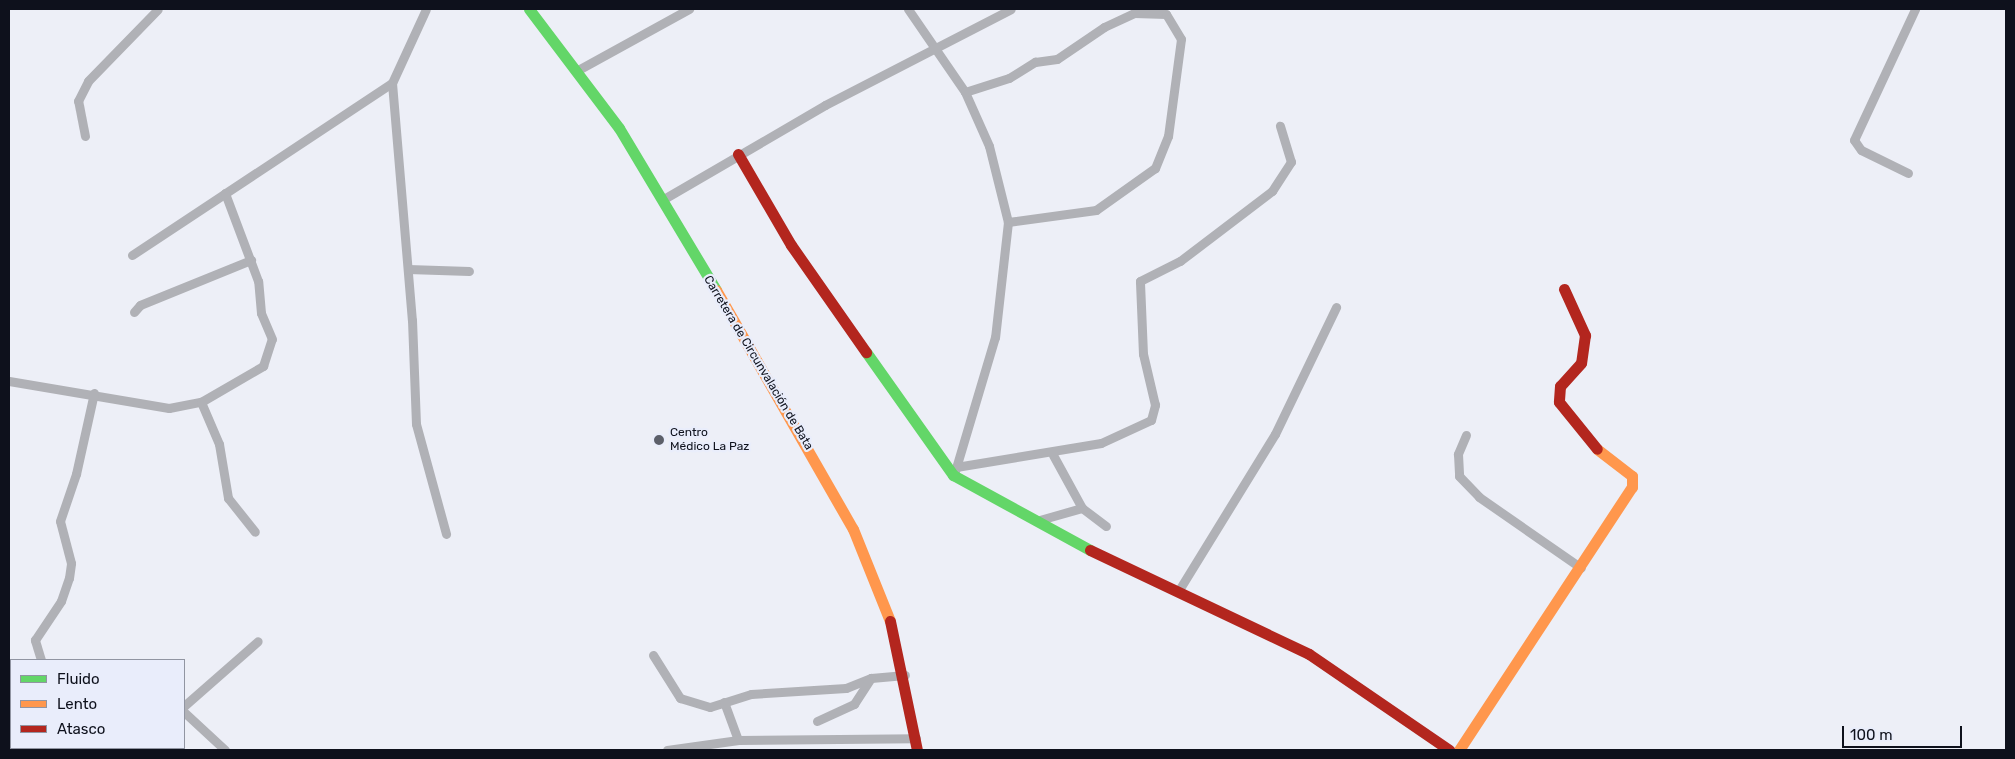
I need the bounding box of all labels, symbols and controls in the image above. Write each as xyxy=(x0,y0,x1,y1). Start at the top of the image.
street label: Carretera de Circunvalación de Bata xyxy=(700,273,816,453)
place label: Centro Médico La Paz xyxy=(670,426,749,454)
marker: Centro Médico La Paz xyxy=(652,433,666,447)
legend xyxy=(10,659,185,749)
text: Fluido xyxy=(57,670,100,688)
text: Lento xyxy=(57,695,97,713)
scale bar xyxy=(1845,716,1965,748)
text: Atasco xyxy=(57,720,105,738)
text: 100 m xyxy=(1850,726,1892,744)

